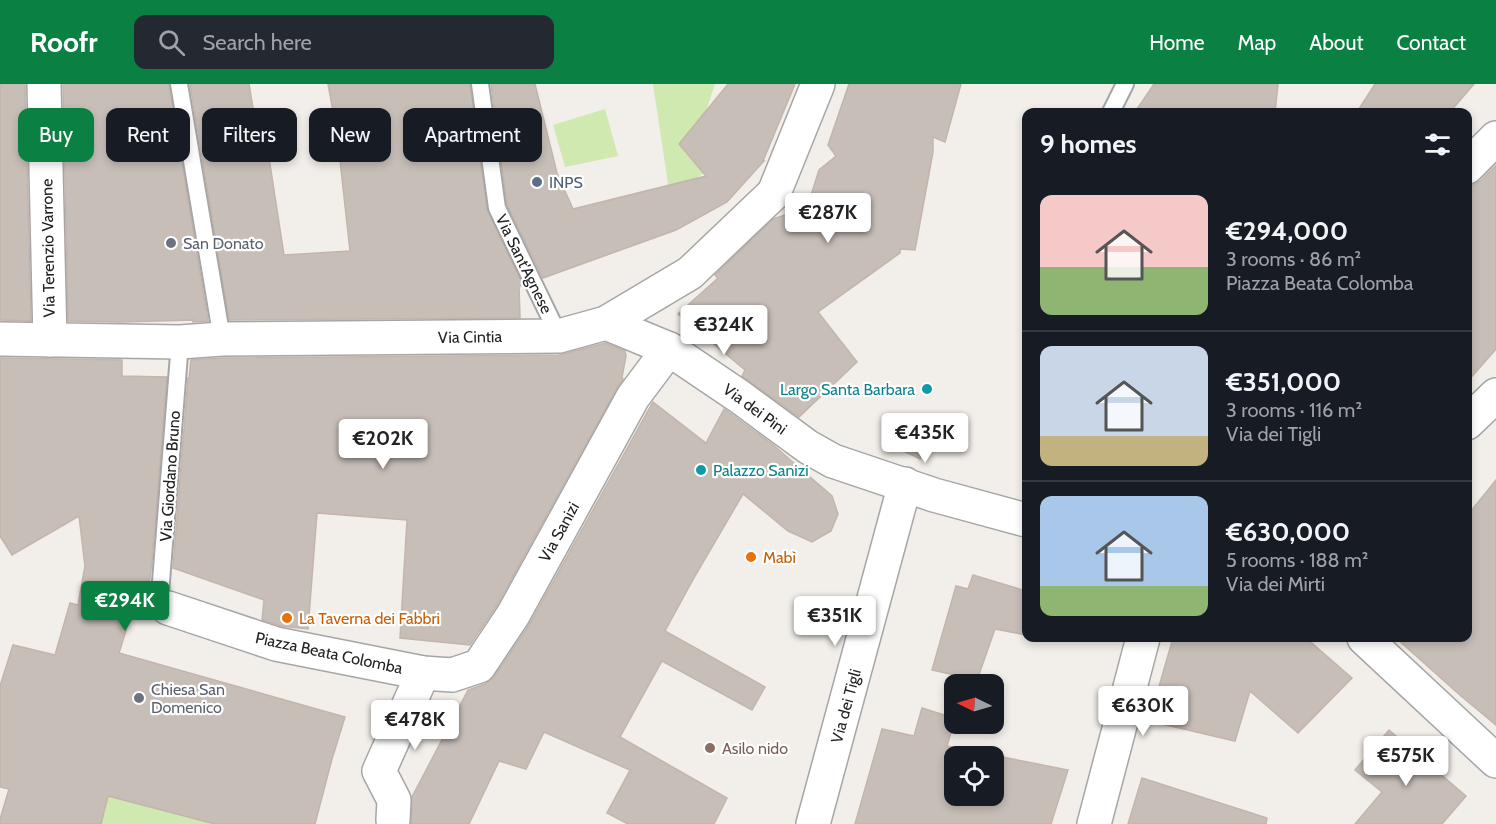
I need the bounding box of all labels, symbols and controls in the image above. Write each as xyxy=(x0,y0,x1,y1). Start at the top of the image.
search box xyxy=(134,15,554,69)
text: Roofr xyxy=(30,25,98,59)
icon: search xyxy=(155,26,188,59)
text: Search here xyxy=(203,29,312,56)
text: Home xyxy=(1149,30,1205,55)
text: Map xyxy=(1238,30,1276,55)
text: About xyxy=(1309,30,1363,55)
text: Contact xyxy=(1396,30,1466,55)
chip: Buy xyxy=(18,108,94,162)
chip: Rent xyxy=(106,108,190,162)
chip: Filters xyxy=(202,108,297,162)
chip: New xyxy=(309,108,391,162)
chip: Apartment xyxy=(403,108,542,162)
text: 9 homes xyxy=(1040,128,1137,160)
icon: filters xyxy=(1421,128,1454,161)
place label: INPS xyxy=(549,173,583,192)
marker: INPS xyxy=(530,175,544,189)
street label: Via Terenzio Varrone xyxy=(37,179,59,317)
pin: €287K xyxy=(786,193,870,244)
text: €287K xyxy=(799,200,857,224)
street label: Via Sant'Agnese xyxy=(492,211,556,317)
text: €294,000 xyxy=(1226,215,1348,247)
icon: home xyxy=(1088,219,1160,291)
place label: San Donato xyxy=(183,234,264,253)
marker: San Donato xyxy=(164,236,178,250)
text: 3 rooms · 86 m² xyxy=(1226,247,1361,271)
text: Piazza Beata Colomba xyxy=(1226,271,1413,295)
pin: €324K xyxy=(682,305,766,356)
text: €324K xyxy=(694,312,754,336)
street label: Via Cintia xyxy=(438,327,503,347)
text: €351,000 xyxy=(1226,366,1341,398)
icon: home xyxy=(1088,370,1160,442)
street label: Via dei Pini xyxy=(719,380,791,438)
place label: Largo Santa Barbara xyxy=(780,380,915,399)
marker: Largo Santa Barbara xyxy=(920,382,934,396)
text: 3 rooms · 116 m² xyxy=(1226,398,1362,422)
street label: Via Giordano Bruno xyxy=(156,410,184,542)
pin: €435K xyxy=(883,413,967,464)
pin: €202K xyxy=(341,419,425,470)
text: €435K xyxy=(895,420,955,444)
text: Via dei Tigli xyxy=(1226,422,1321,446)
text: €202K xyxy=(353,426,413,450)
place label: Palazzo Sanizi xyxy=(713,461,809,480)
marker: Palazzo Sanizi xyxy=(694,463,708,477)
street label: Via Sanizi xyxy=(535,499,583,565)
text: €630,000 xyxy=(1226,516,1350,548)
icon: home xyxy=(1088,520,1160,592)
place label: Mabì xyxy=(763,548,796,567)
text: 5 rooms · 188 m² xyxy=(1226,548,1368,572)
marker: Mabì xyxy=(744,550,758,564)
text: Via dei Mirti xyxy=(1226,572,1325,596)
pin: €294K xyxy=(83,581,167,632)
text: €294K xyxy=(95,588,155,612)
pin: €351K xyxy=(793,596,877,647)
text: €351K xyxy=(808,603,862,627)
place label: La Taverna dei Fabbri xyxy=(299,609,440,628)
marker: La Taverna dei Fabbri xyxy=(280,611,294,625)
street label: Piazza Beata Colomba xyxy=(254,628,405,678)
street label: Via dei Tigli xyxy=(827,667,865,745)
north arrow xyxy=(944,674,1004,734)
map controls xyxy=(944,674,1004,806)
place label: Chiesa San Domenico xyxy=(151,680,225,717)
pin: €630K xyxy=(1101,686,1185,737)
marker: Chiesa San Domenico xyxy=(132,691,146,705)
text: €630K xyxy=(1112,693,1174,717)
pin: €478K xyxy=(373,700,457,751)
text: €478K xyxy=(385,707,445,731)
pin: €575K xyxy=(1364,736,1448,787)
place label: Asilo nido xyxy=(722,739,788,758)
marker: Asilo nido xyxy=(703,741,717,755)
text: €575K xyxy=(1377,743,1435,767)
button: locate xyxy=(944,746,1004,806)

